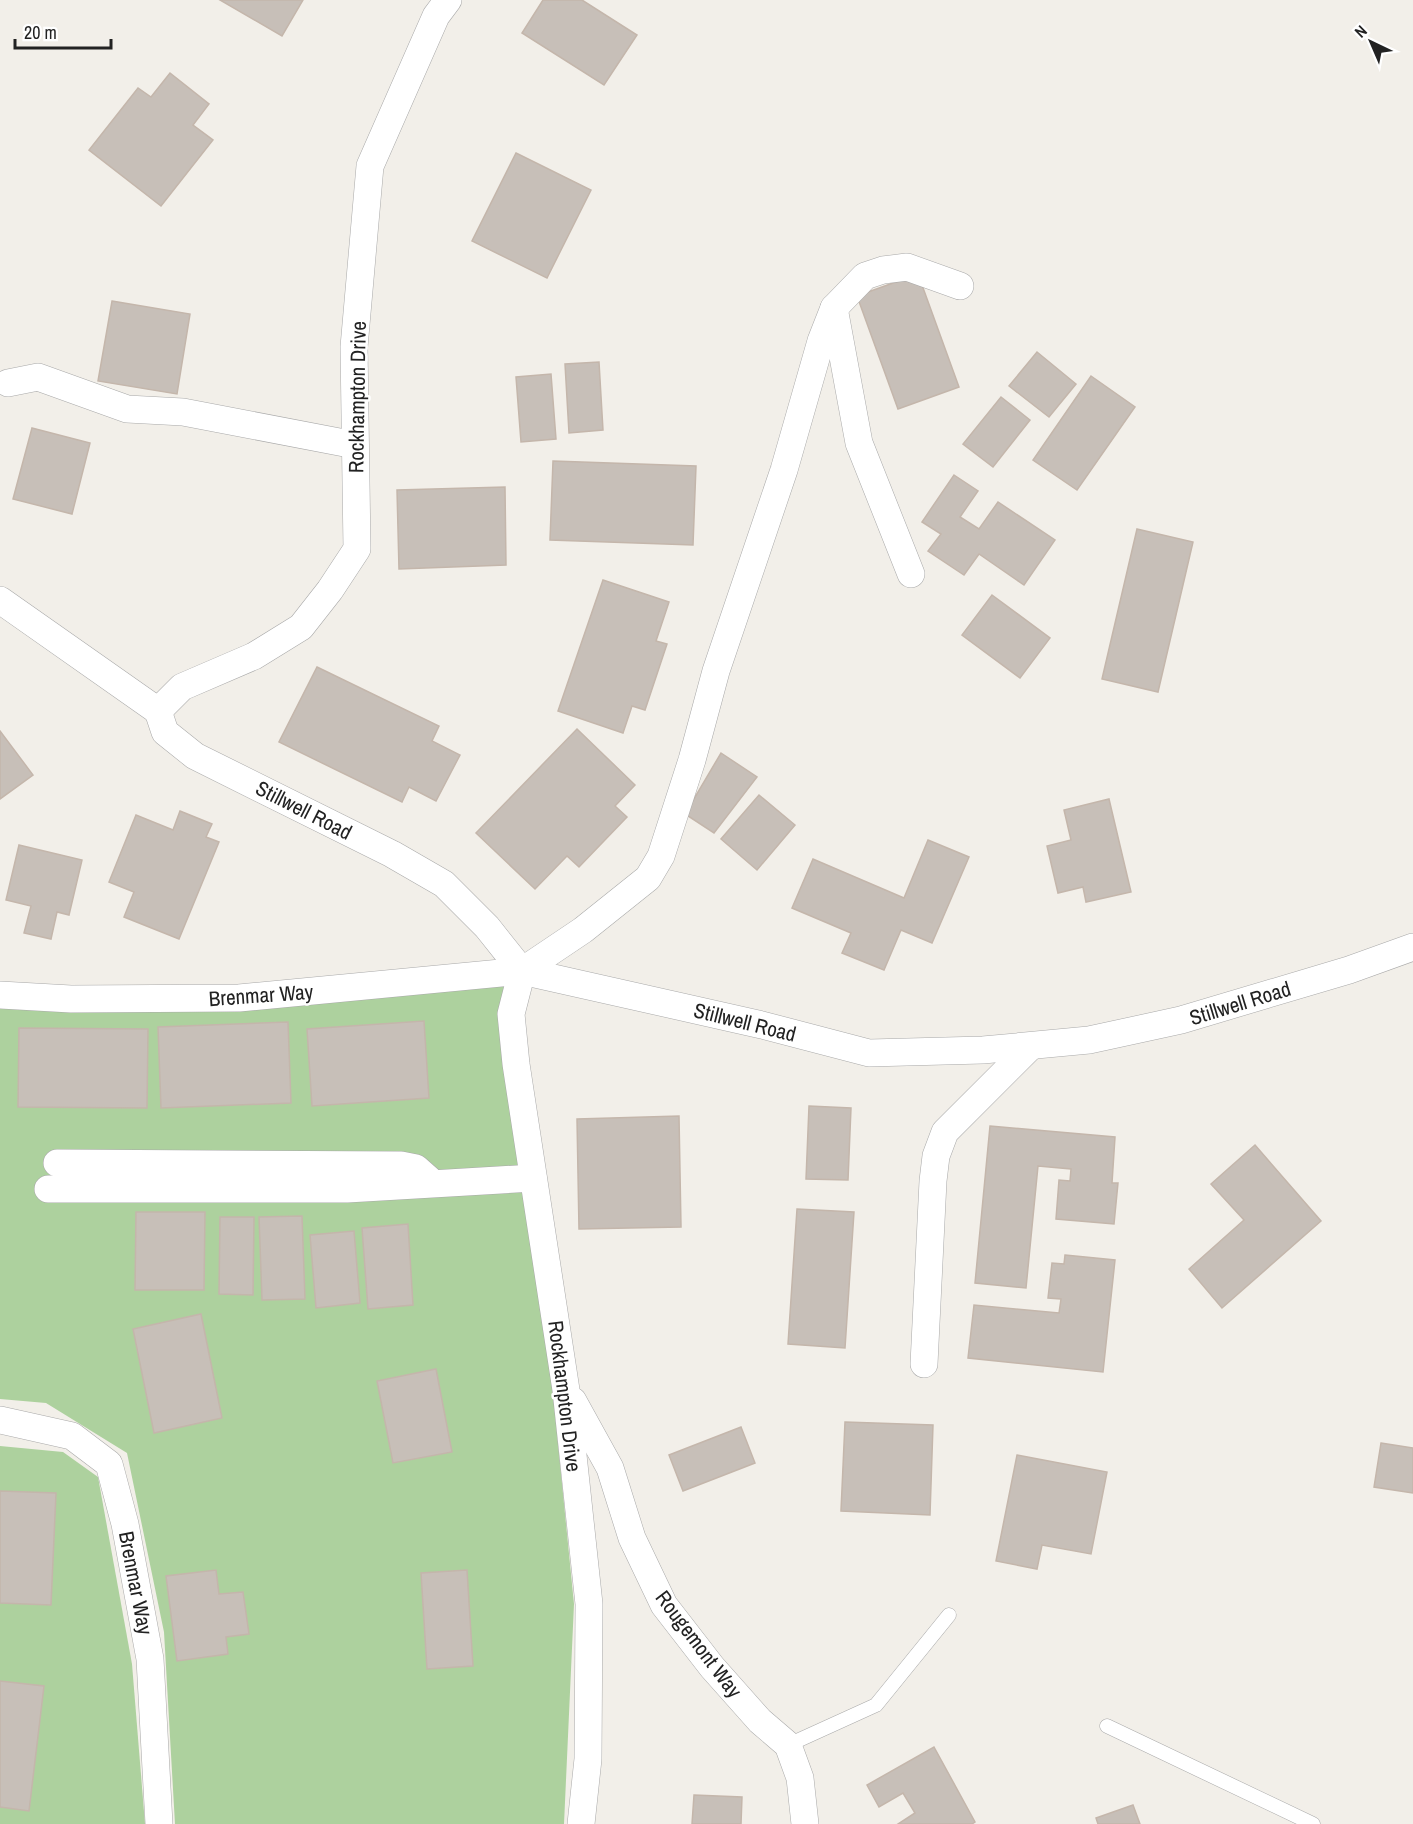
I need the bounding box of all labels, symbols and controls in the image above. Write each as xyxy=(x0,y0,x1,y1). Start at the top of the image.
scale bar xyxy=(15,12,111,50)
north arrow xyxy=(1341,12,1401,72)
text: 20 m xyxy=(24,20,57,45)
text: N xyxy=(1350,20,1372,42)
street label: Rockhampton Drive xyxy=(341,321,373,473)
street label: Stillwell Road xyxy=(251,773,357,847)
street label: Stillwell Road xyxy=(1186,974,1294,1032)
street label: Brenmar Way xyxy=(208,977,315,1013)
street label: Stillwell Road xyxy=(691,995,799,1049)
street label: Rockhampton Drive xyxy=(541,1319,589,1473)
street label: Brenmar Way xyxy=(112,1529,160,1637)
street label: Rougemont Way xyxy=(649,1584,749,1704)

